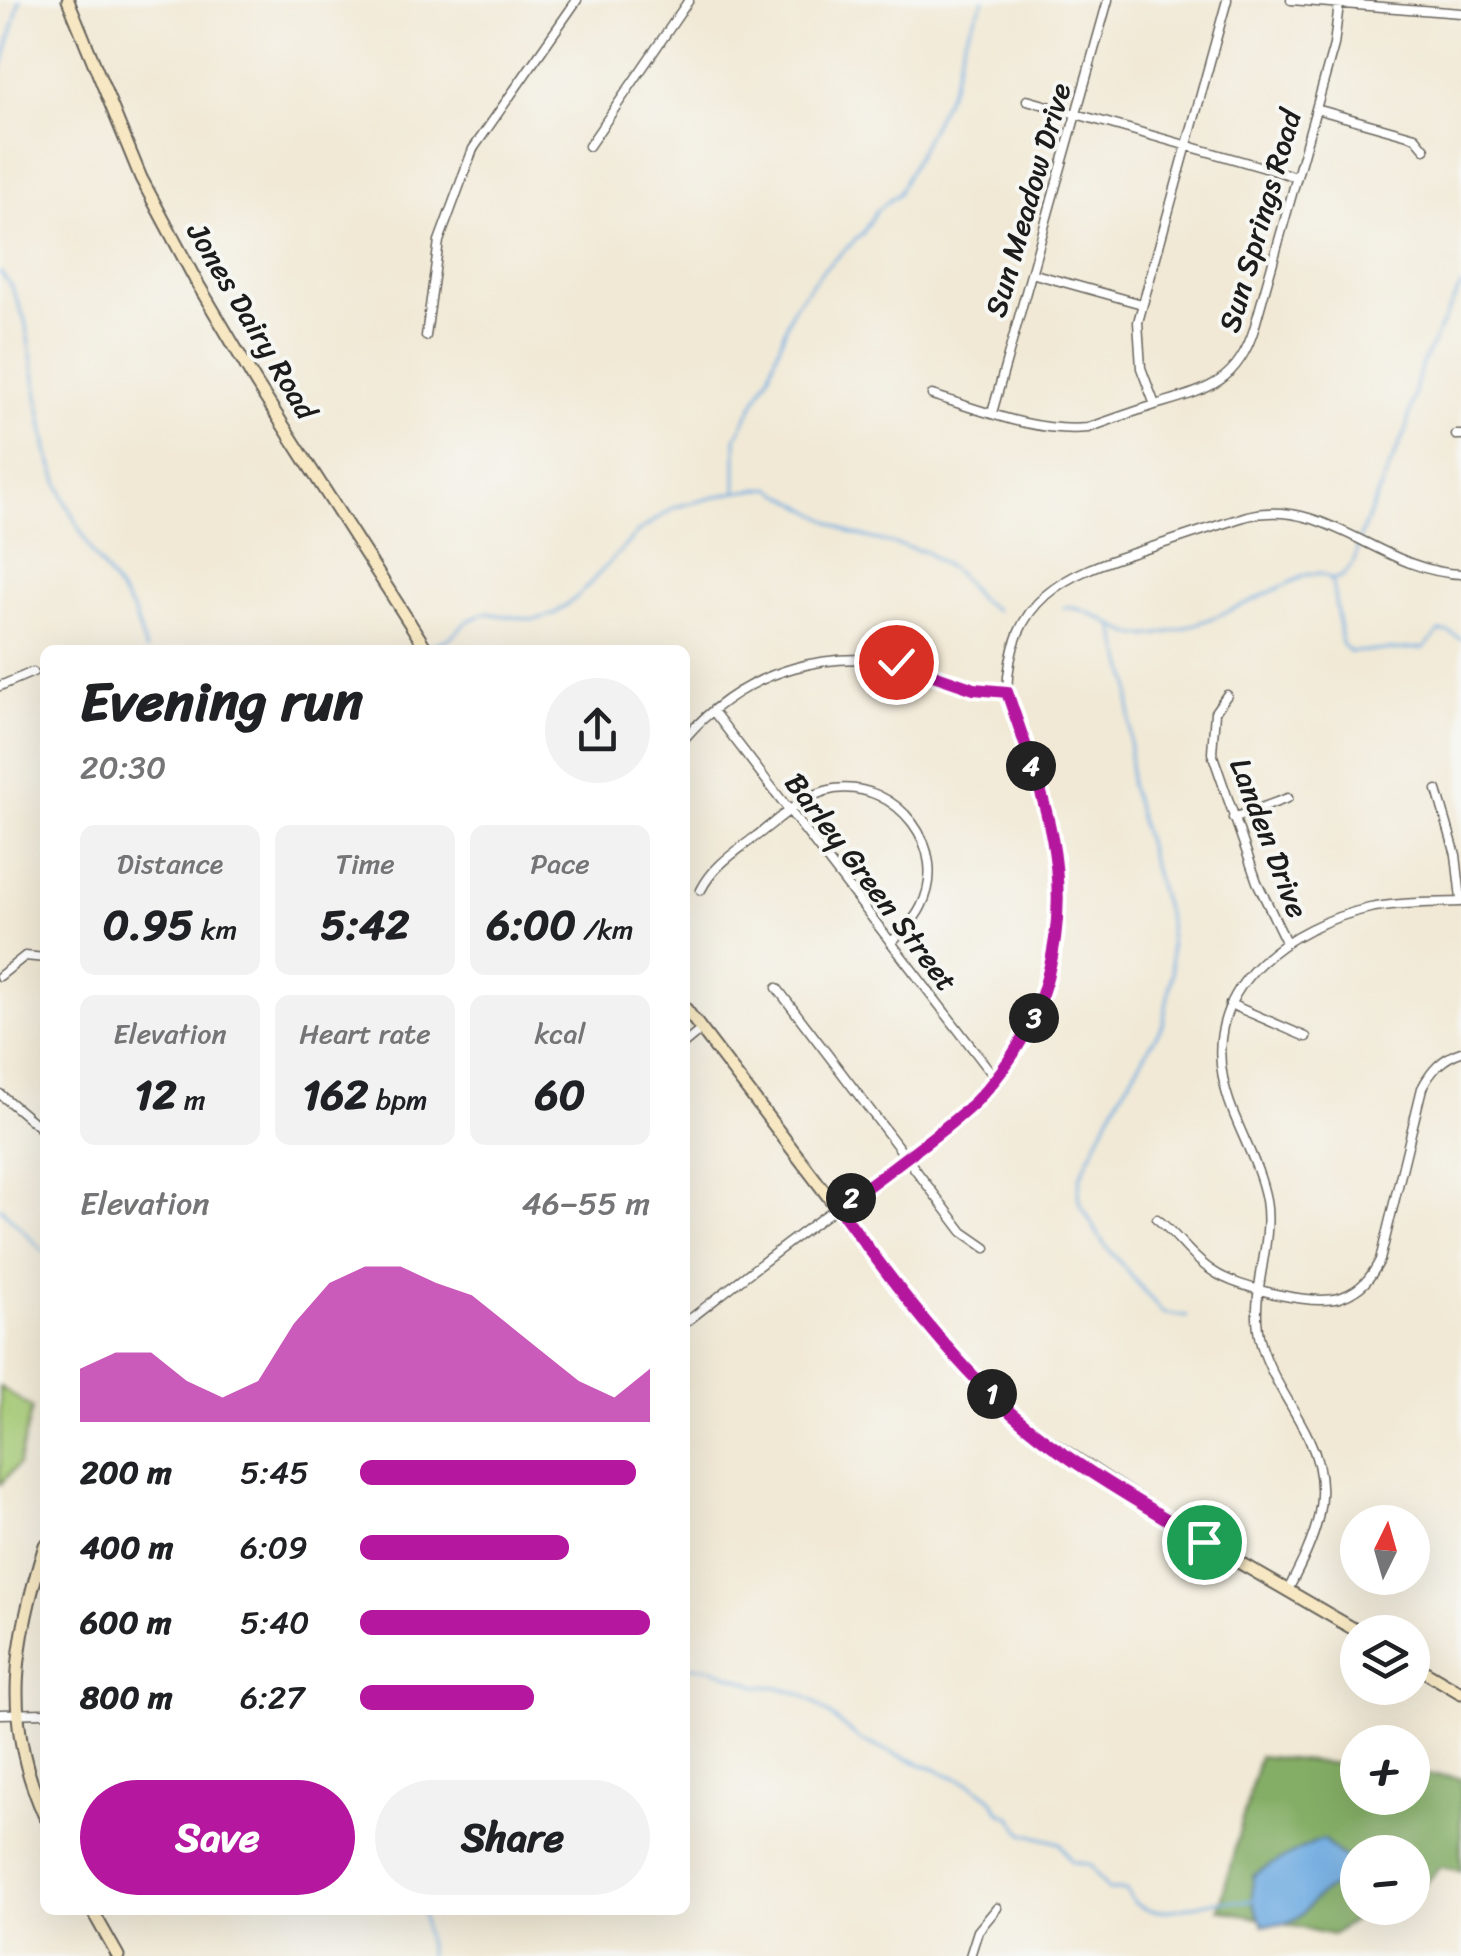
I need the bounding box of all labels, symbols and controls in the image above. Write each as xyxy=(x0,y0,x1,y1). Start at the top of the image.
street label: Sun Meadow Drive xyxy=(969,76,1087,324)
street label: Sun Springs Road xyxy=(1202,101,1318,339)
street label: Jones Dairy Road xyxy=(171,210,334,433)
pin xyxy=(854,620,939,705)
icon: check xyxy=(869,635,924,690)
text: Evening run xyxy=(80,653,363,750)
button: share xyxy=(545,678,650,783)
text: 20:30 xyxy=(80,739,166,796)
pin: 4 xyxy=(1006,741,1056,791)
text: 4 xyxy=(1022,741,1040,790)
street label: Landen Drive xyxy=(1214,750,1324,926)
street label: Barley Green Street xyxy=(770,760,972,1004)
text: Distance xyxy=(117,839,223,888)
text: Time xyxy=(335,839,395,888)
text: Pace xyxy=(530,839,590,888)
text: 0.95 xyxy=(103,888,194,962)
text: 5:42 xyxy=(321,888,409,962)
text: 6:00 xyxy=(486,888,576,962)
text: km xyxy=(194,905,237,954)
text: /km xyxy=(576,905,634,954)
pin: 3 xyxy=(1009,993,1059,1043)
text: 3 xyxy=(1026,993,1042,1042)
text: Elevation xyxy=(113,1009,227,1058)
text: Heart rate xyxy=(299,1009,431,1058)
text: kcal xyxy=(535,1009,585,1058)
text: 12 xyxy=(134,1058,177,1132)
text: 162 xyxy=(302,1058,369,1132)
text: 60 xyxy=(535,1058,585,1132)
text: m xyxy=(177,1075,206,1124)
text: bpm xyxy=(369,1075,428,1124)
pin: 2 xyxy=(826,1173,876,1223)
text: 2 xyxy=(843,1173,859,1222)
text: Elevation xyxy=(80,1175,210,1232)
text: 46–55 m xyxy=(522,1175,650,1232)
pin: 1 xyxy=(967,1369,1017,1419)
text: 1 xyxy=(986,1369,998,1418)
text: 200 m xyxy=(80,1444,172,1501)
text: 5:45 xyxy=(240,1444,309,1501)
pin xyxy=(1162,1500,1247,1585)
north arrow xyxy=(1340,1505,1430,1595)
map controls xyxy=(1340,1505,1430,1925)
icon: arrive xyxy=(1177,1515,1232,1570)
text: 400 m xyxy=(80,1519,173,1576)
text: 6:09 xyxy=(240,1519,308,1576)
text: 600 m xyxy=(80,1594,172,1651)
text: 5:40 xyxy=(240,1594,309,1651)
button: layers xyxy=(1340,1615,1430,1705)
text: 800 m xyxy=(80,1669,173,1726)
text: 6:27 xyxy=(240,1669,305,1726)
button: + xyxy=(1340,1725,1430,1815)
button: Save xyxy=(80,1780,355,1895)
button: Share xyxy=(375,1780,650,1895)
button: − xyxy=(1340,1835,1430,1925)

